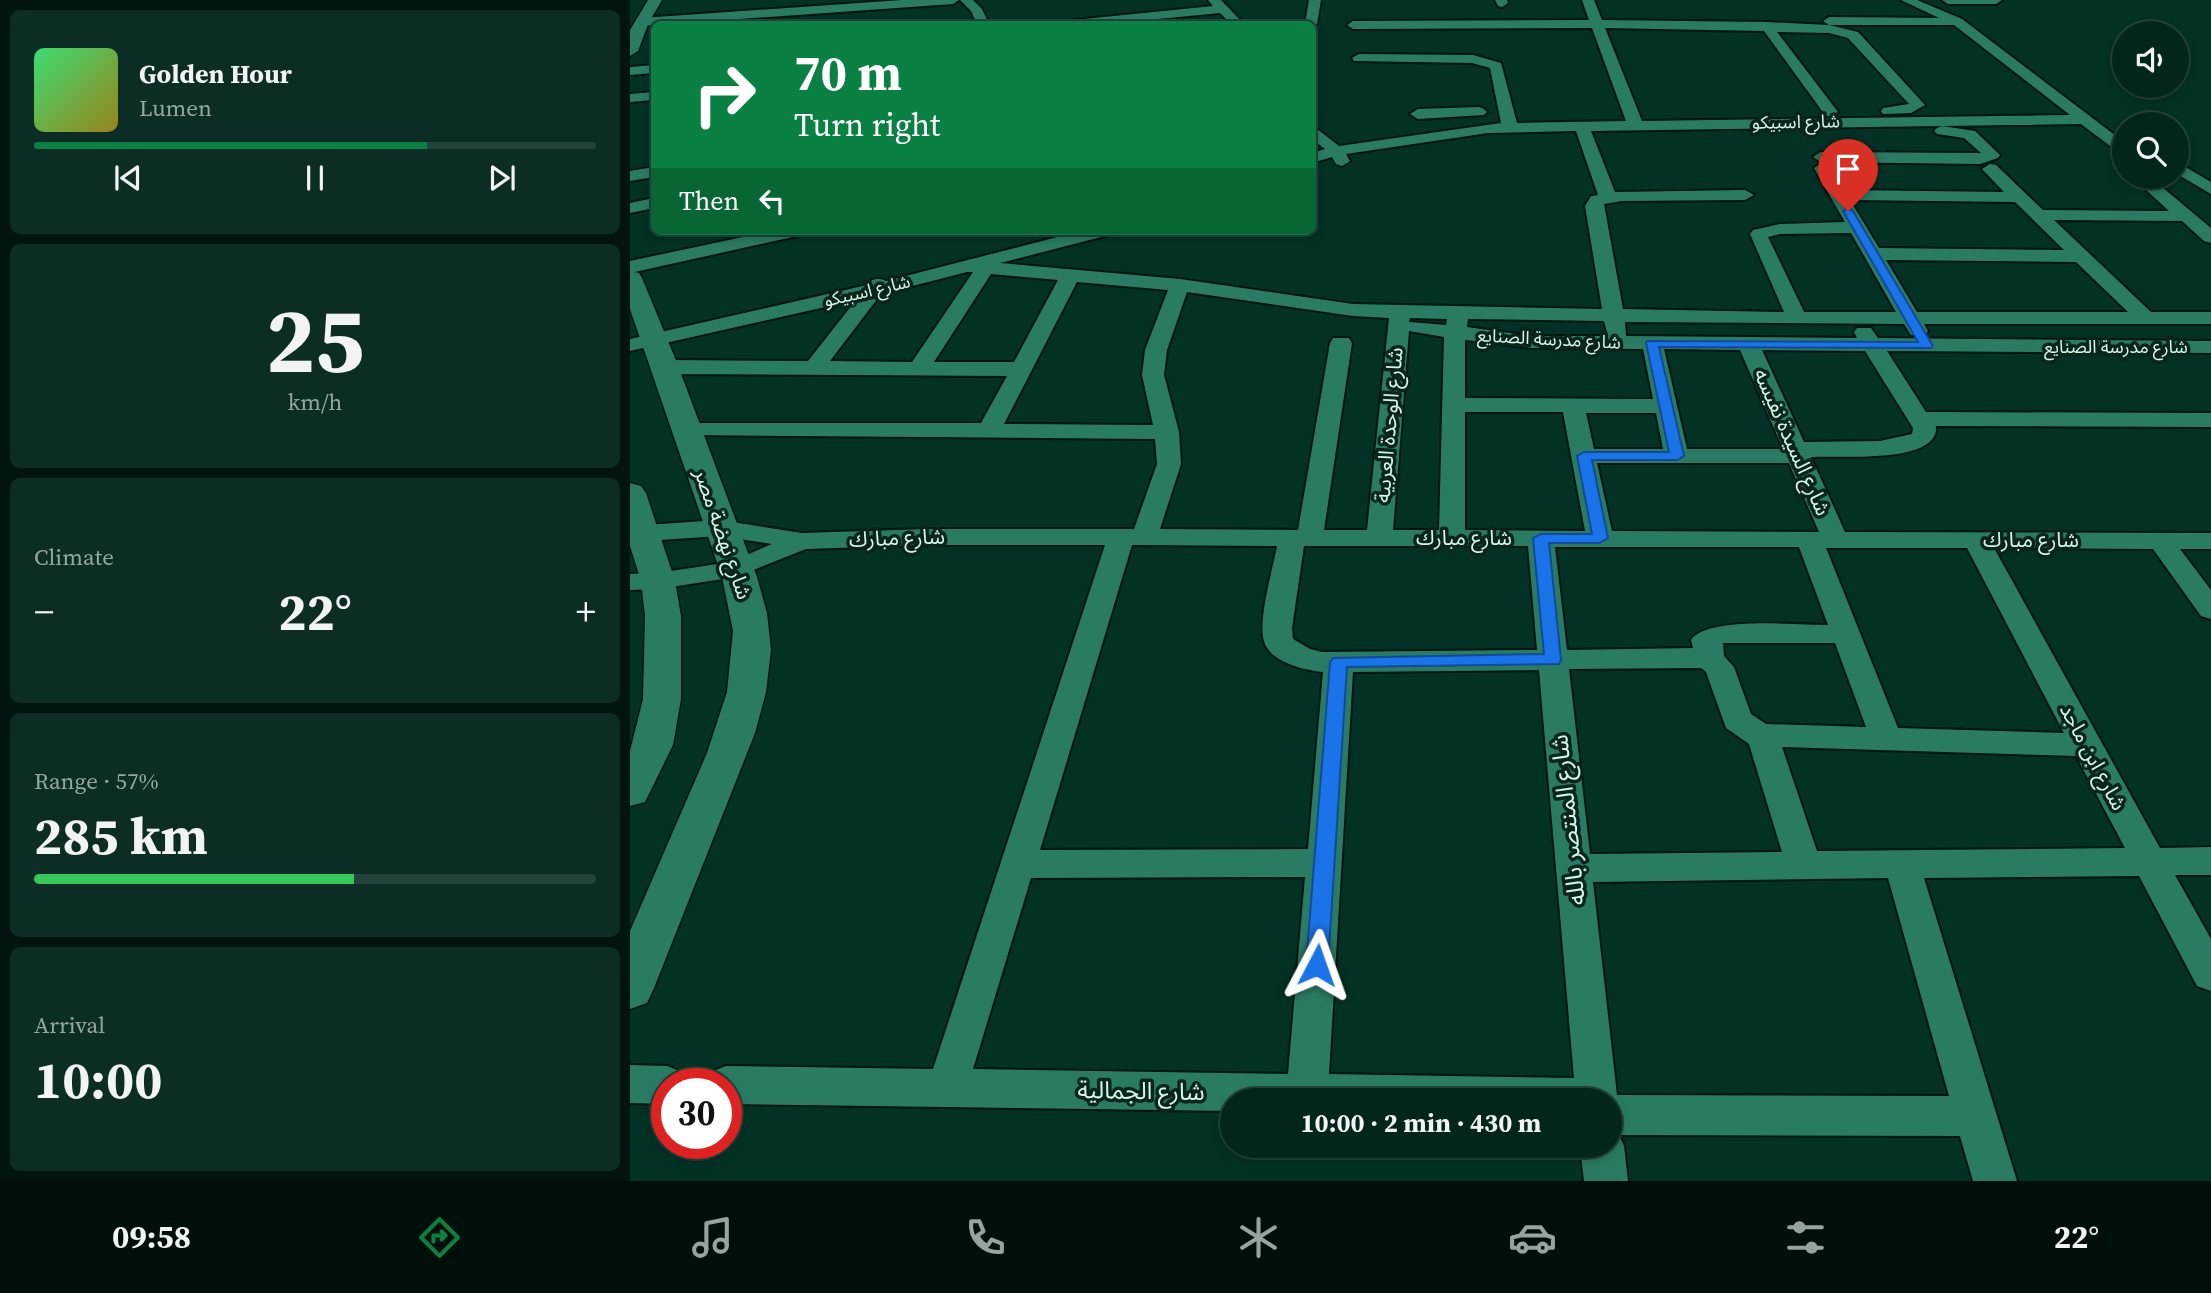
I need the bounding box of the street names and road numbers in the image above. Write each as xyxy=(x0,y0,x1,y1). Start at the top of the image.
street label: شارع اسبيكو xyxy=(1752,108,1840,137)
street label: شارع اسبيكو xyxy=(821,268,913,315)
street label: شارع مدرسة الصنايع xyxy=(1476,322,1621,357)
street label: شارع مدرسة الصنايع xyxy=(2044,334,2188,361)
street label: شارع الوحدة العربية xyxy=(1367,346,1411,504)
street label: شارع السيدة نفيسه xyxy=(1746,364,1838,520)
street label: شارع نهضة مصر xyxy=(686,464,759,603)
street label: شارع مبارك xyxy=(849,521,945,555)
street label: شارع مبارك xyxy=(1416,523,1512,553)
street label: شارع مبارك xyxy=(1983,525,2079,555)
street label: شارع ابن ماجد xyxy=(2052,698,2134,816)
street label: شارع المنتصر بالله xyxy=(1542,733,1594,907)
street label: شارع الجمالية xyxy=(1077,1073,1205,1109)

